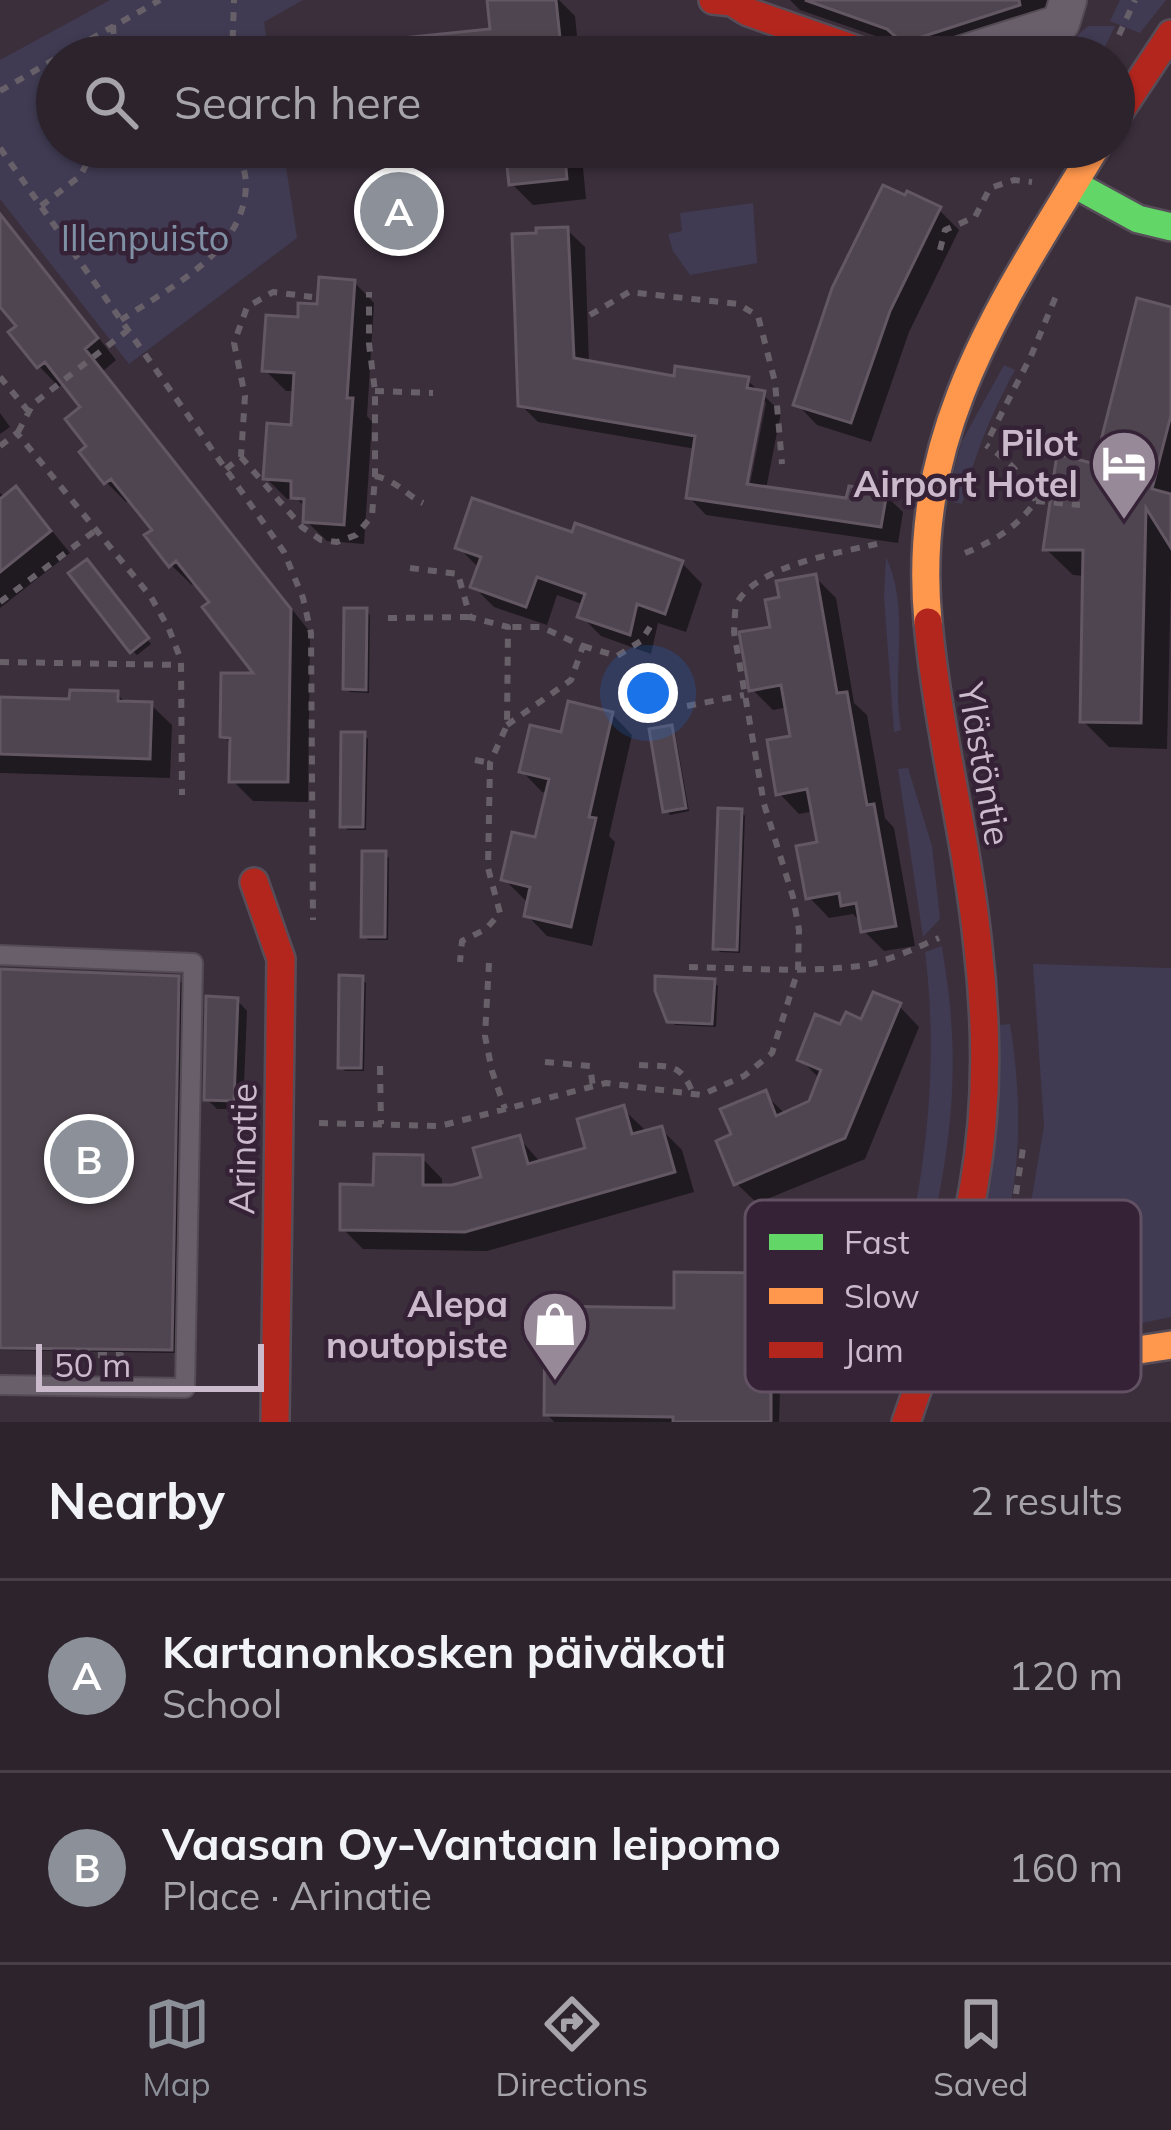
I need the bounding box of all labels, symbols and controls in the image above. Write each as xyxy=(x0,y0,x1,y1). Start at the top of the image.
search box xyxy=(36,36,1135,168)
icon: search xyxy=(78,69,144,135)
text: Search here xyxy=(174,74,421,130)
pin: A xyxy=(360,166,438,256)
park label: Illenpuisto xyxy=(61,215,229,260)
place label: Pilot Airport Hotel xyxy=(854,420,1078,506)
hotel icon: Pilot Airport Hotel xyxy=(1089,428,1159,522)
your location xyxy=(618,663,678,723)
street label: Ylästöntie xyxy=(948,678,1021,849)
street label: Arinatie xyxy=(218,1083,266,1215)
pin: B xyxy=(50,1114,128,1204)
legend xyxy=(745,1200,1141,1392)
text: Fast xyxy=(844,1221,909,1262)
text: Slow xyxy=(844,1275,920,1316)
place label: Alepa noutopiste xyxy=(326,1281,508,1367)
shop icon: Alepa noutopiste xyxy=(520,1289,590,1383)
text: Jam xyxy=(844,1329,904,1370)
scale bar xyxy=(36,1338,264,1391)
text: 50 m xyxy=(54,1344,131,1385)
text: Nearby xyxy=(48,1468,225,1532)
text: 2 results xyxy=(970,1476,1123,1525)
text: Kartanonkosken päiväkoti xyxy=(162,1623,726,1679)
text: A xyxy=(72,1651,102,1700)
text: 120 m xyxy=(1008,1651,1123,1700)
text: School xyxy=(162,1679,282,1728)
text: Vaasan Oy-Vantaan leipomo xyxy=(162,1815,781,1871)
text: B xyxy=(74,1843,100,1892)
text: 160 m xyxy=(1008,1843,1123,1892)
text: Place · Arinatie xyxy=(162,1871,432,1920)
tab: Map xyxy=(143,1991,210,2104)
tab: Directions xyxy=(496,1991,648,2104)
tab: Saved xyxy=(933,1991,1028,2104)

